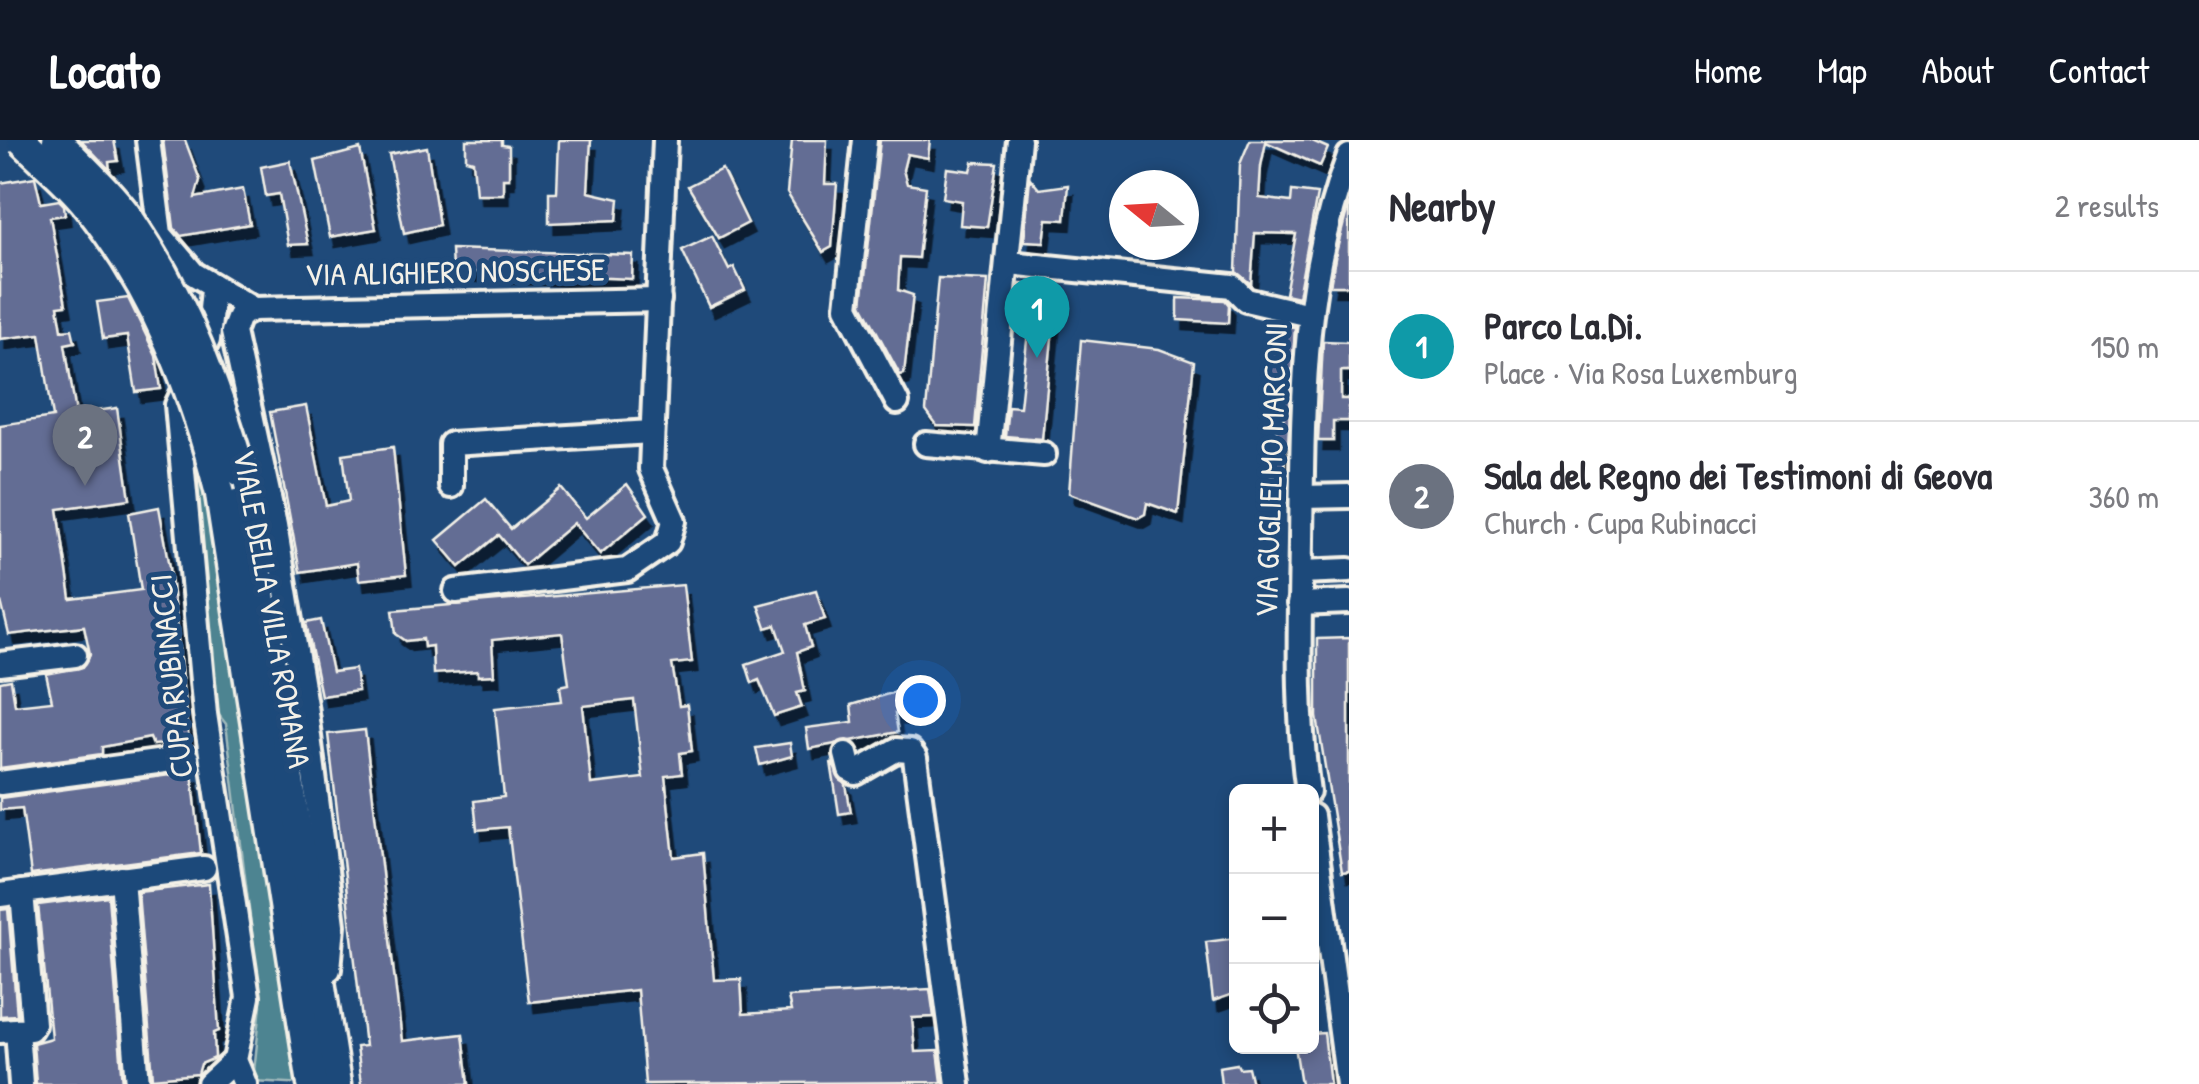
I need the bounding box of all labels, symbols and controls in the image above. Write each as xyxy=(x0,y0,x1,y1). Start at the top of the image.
text: Locato xyxy=(50,38,161,103)
text: Home xyxy=(1694,47,1762,94)
text: Map xyxy=(1817,47,1867,94)
text: About xyxy=(1922,47,1994,94)
text: Contact xyxy=(2049,47,2149,94)
north arrow xyxy=(1109,170,1199,260)
text: Nearby xyxy=(1389,177,1496,234)
text: 2 results xyxy=(2055,184,2159,227)
street label: VIA ALIGHIERO NOSCHESE xyxy=(305,247,605,296)
pin: 1 xyxy=(1004,276,1070,358)
text: Parco La.Di. xyxy=(1484,299,1642,351)
street label: VIA GUGLIELMO MARCONI xyxy=(1244,322,1297,618)
text: 1 xyxy=(1416,325,1427,368)
text: 150 m xyxy=(2090,325,2159,368)
text: Place · Via Rosa Luxemburg xyxy=(1484,351,1798,394)
pin: 2 xyxy=(52,404,118,486)
street label: VIALE DELLA VILLA ROMANA xyxy=(223,446,322,772)
text: Sala del Regno dei Testimoni di Geova xyxy=(1484,449,1992,501)
text: 2 xyxy=(1414,475,1429,518)
text: 360 m xyxy=(2088,475,2159,518)
text: Church · Cupa Rubinacci xyxy=(1484,501,1758,544)
street label: CUPA RUBINACCI xyxy=(138,572,203,780)
your location xyxy=(895,675,946,726)
map controls xyxy=(1229,784,1319,1054)
button: + xyxy=(1229,784,1319,874)
button: − xyxy=(1229,874,1319,964)
button: locate xyxy=(1229,964,1319,1054)

